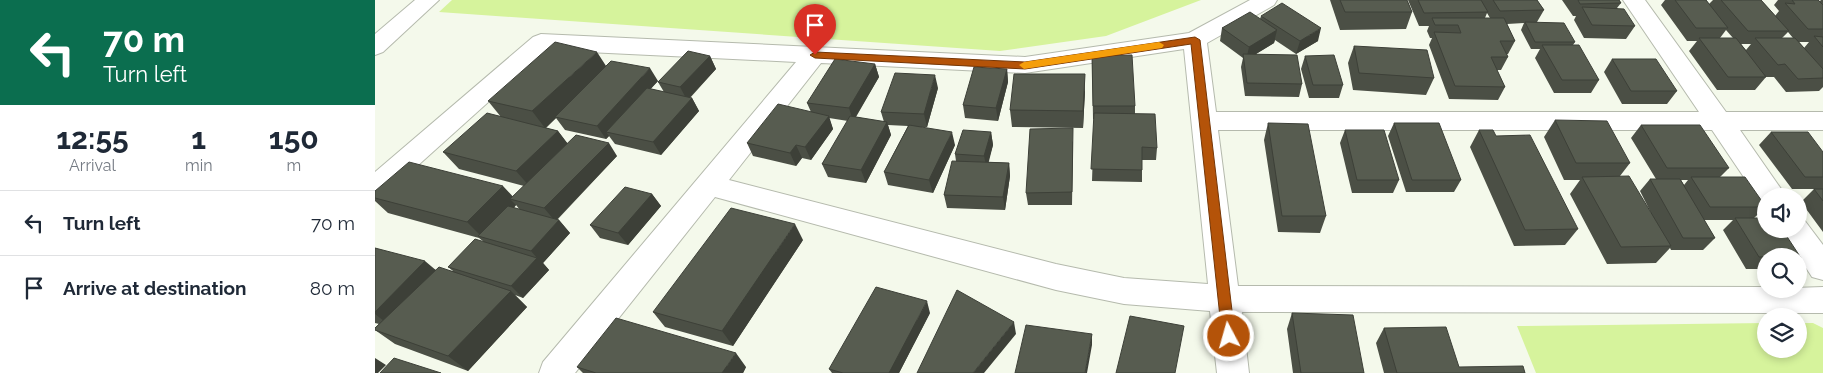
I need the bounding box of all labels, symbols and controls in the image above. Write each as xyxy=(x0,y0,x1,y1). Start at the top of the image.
pin xyxy=(794,4,836,55)
icon: arrive xyxy=(801,11,829,39)
text: 70 m xyxy=(103,19,185,60)
icon: left xyxy=(20,20,85,85)
text: Turn left xyxy=(103,61,187,87)
text: 12:55 xyxy=(56,121,129,156)
text: 1 xyxy=(191,121,206,156)
text: 150 xyxy=(269,121,319,156)
text: Arrival xyxy=(69,156,116,175)
text: min xyxy=(185,156,213,175)
text: m xyxy=(286,156,301,175)
map controls xyxy=(1757,188,1807,358)
button: sound xyxy=(1757,188,1807,238)
icon: left xyxy=(20,209,48,237)
text: Turn left xyxy=(63,212,140,234)
text: 70 m xyxy=(311,212,355,234)
button: search xyxy=(1757,248,1807,298)
icon: arrive xyxy=(20,274,48,302)
text: Arrive at destination xyxy=(63,277,247,299)
text: 80 m xyxy=(310,277,355,299)
button: layers xyxy=(1757,308,1807,358)
position arrow xyxy=(1202,309,1254,361)

